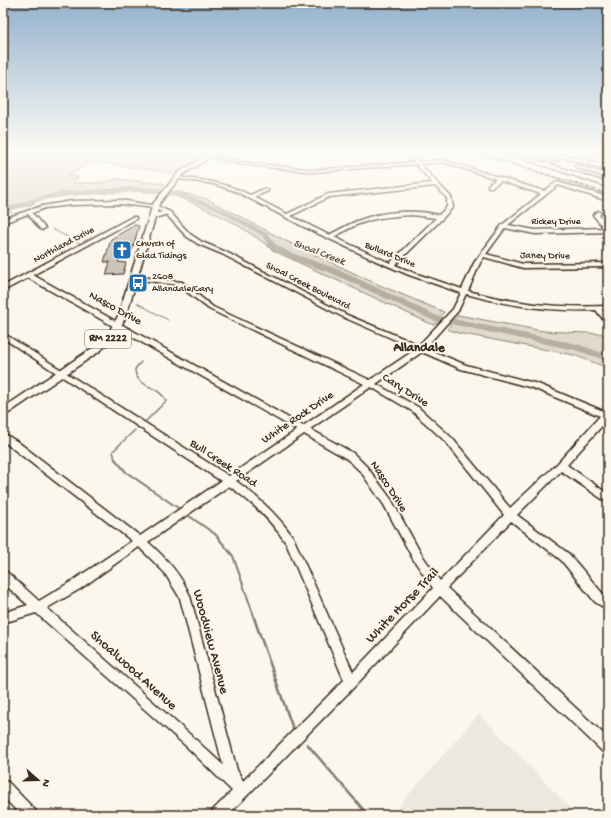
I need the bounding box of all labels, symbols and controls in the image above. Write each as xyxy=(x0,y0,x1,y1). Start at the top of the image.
street label: Rickey Drive xyxy=(531,216,582,228)
street label: Northland Drive xyxy=(31,224,97,266)
place label: Church of Glad Tidings xyxy=(136,238,187,262)
water label: Shoal Creek xyxy=(292,238,347,269)
church icon: Church of Glad Tidings xyxy=(111,239,133,261)
street label: Bullard Drive xyxy=(362,239,418,271)
street label: Janey Drive xyxy=(520,250,571,262)
street label: Shoal Creek Boulevard xyxy=(264,260,353,313)
place label: 2608 Allandale/Cary xyxy=(152,271,213,295)
bus stop icon: 2608 Allandale/Cary xyxy=(127,272,149,294)
street label: Nasco Drive xyxy=(86,289,145,330)
road number: RM 2222 xyxy=(85,330,131,348)
district label: Allandale xyxy=(392,341,446,356)
street label: Cary Drive xyxy=(379,371,432,411)
street label: White Rock Drive xyxy=(259,388,337,447)
street label: Bull Creek Road xyxy=(186,436,260,491)
street label: Nasco Drive xyxy=(366,459,410,516)
street label: White Horse Trail xyxy=(363,565,443,647)
street label: Woodview Avenue xyxy=(188,588,232,697)
street label: Shoalwood Avenue xyxy=(86,627,181,715)
north arrow xyxy=(18,760,58,800)
text: N xyxy=(39,777,52,788)

